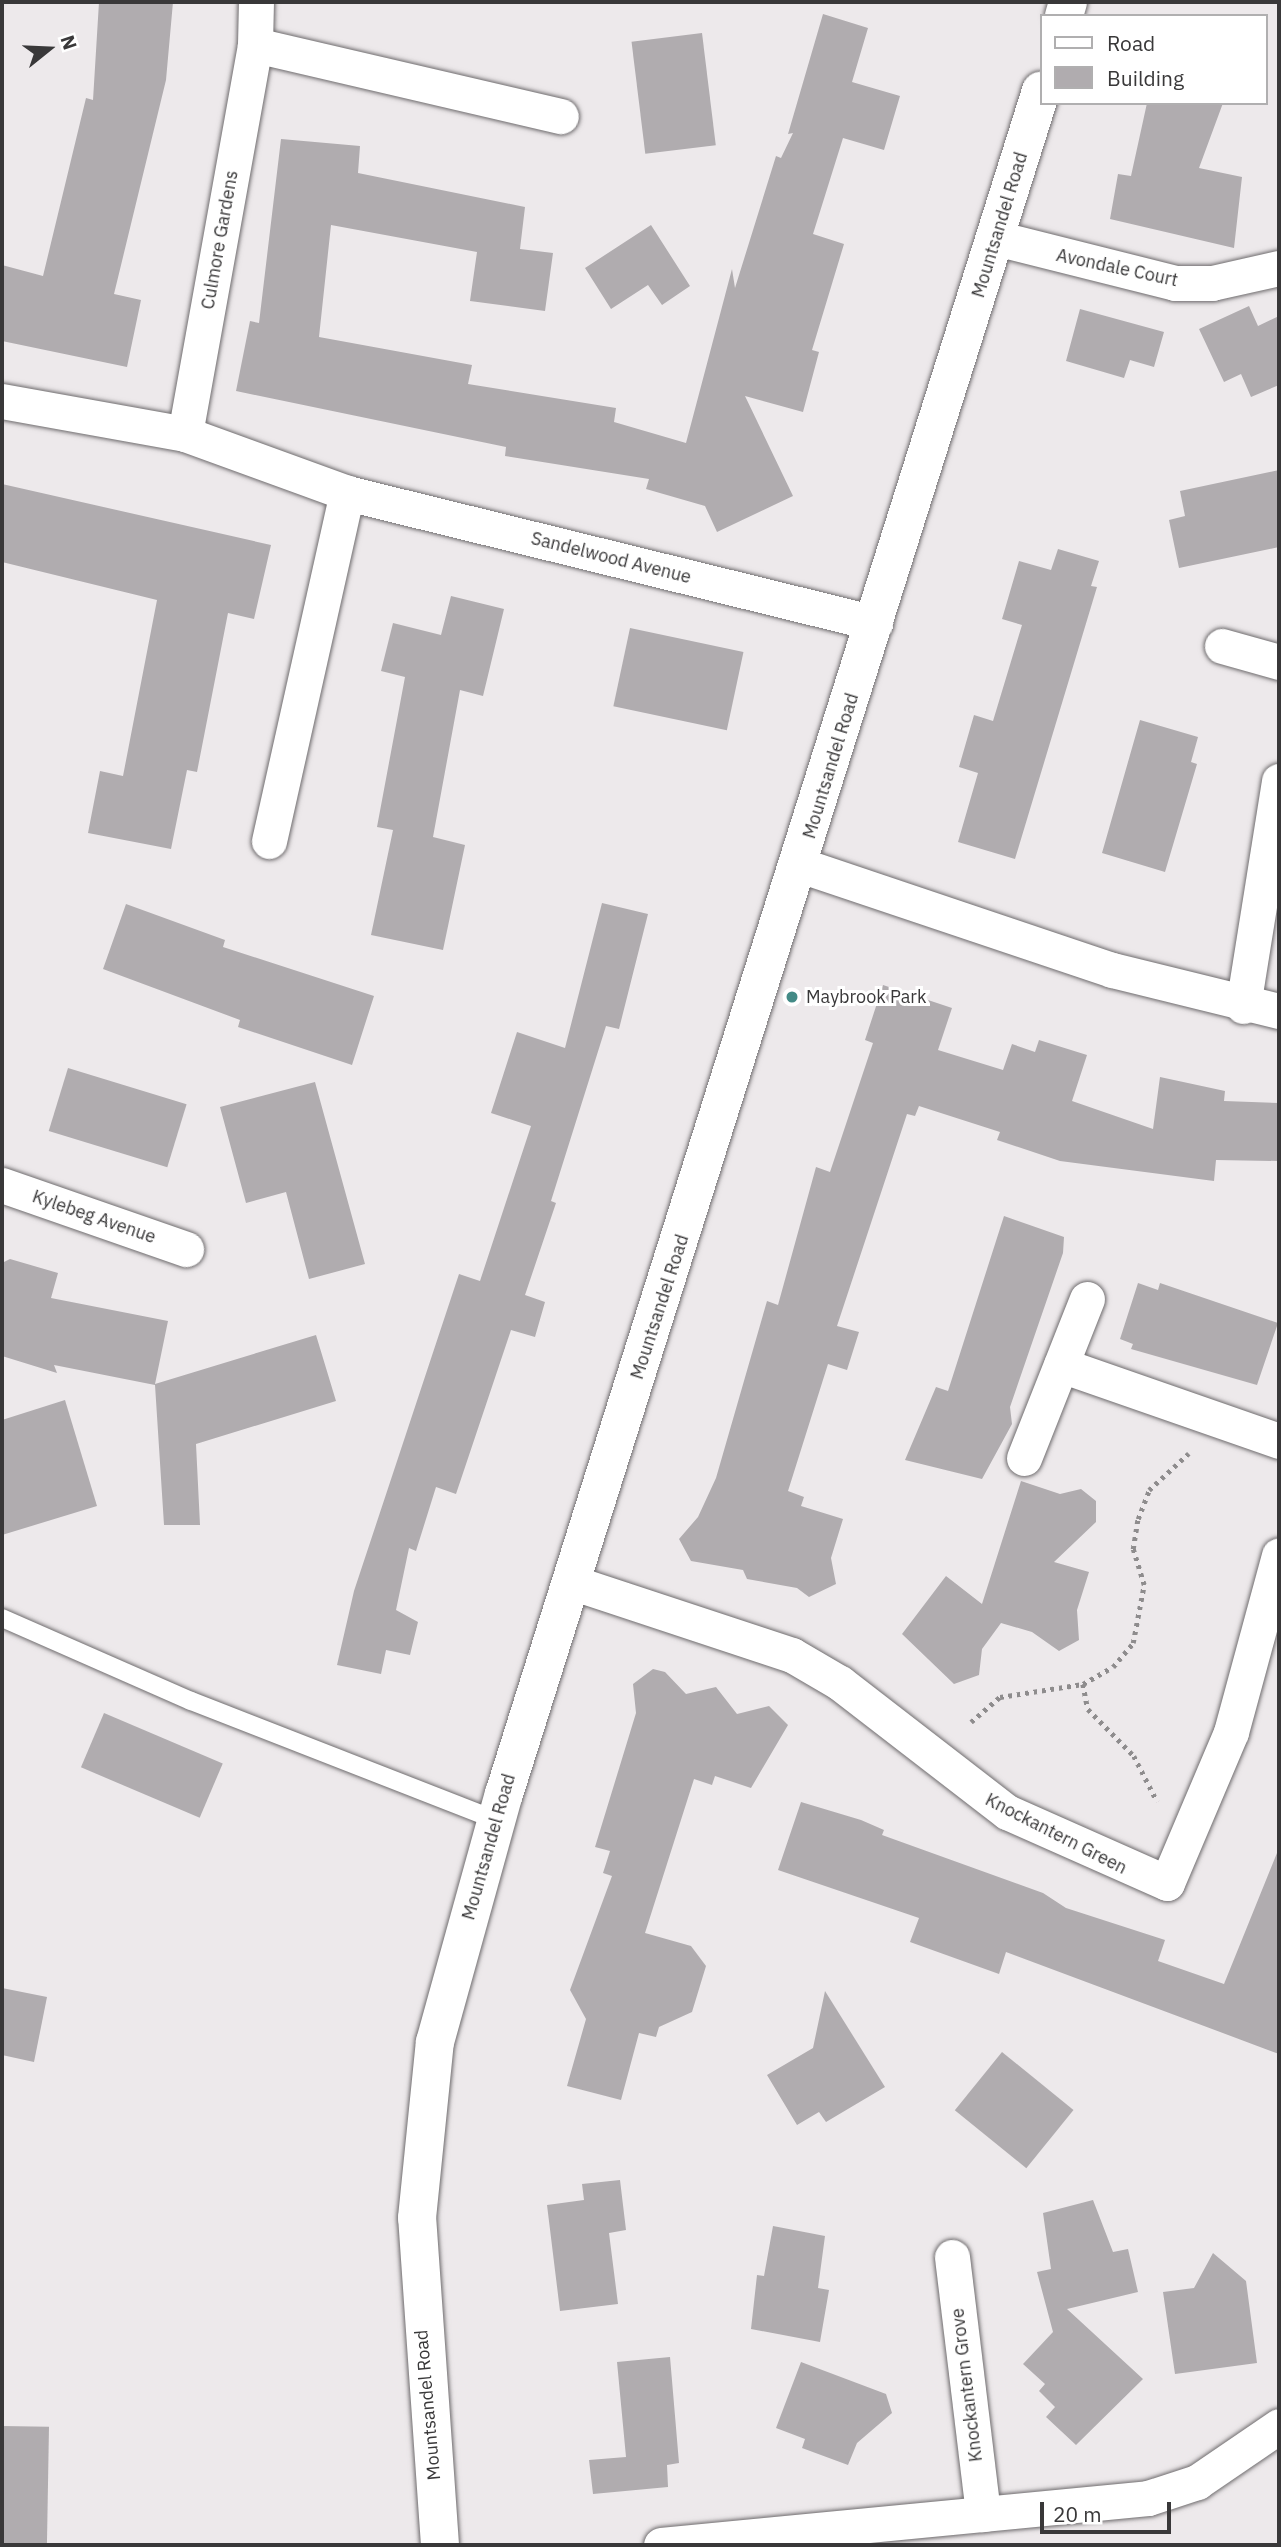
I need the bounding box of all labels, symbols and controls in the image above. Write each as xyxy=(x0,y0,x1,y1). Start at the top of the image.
north arrow xyxy=(14,14,84,84)
legend xyxy=(1040,14,1267,105)
text: Road xyxy=(1107,29,1155,57)
text: N xyxy=(55,32,83,53)
text: Building xyxy=(1107,64,1184,92)
street label: Mountsandel Road xyxy=(968,150,1032,300)
street label: Culmore Gardens xyxy=(197,169,243,311)
street label: Avondale Court xyxy=(1054,245,1180,291)
street label: Sandelwood Avenue xyxy=(529,528,693,588)
street label: Mountsandel Road xyxy=(799,691,863,841)
place label: Maybrook Park xyxy=(806,986,926,1008)
marker: Maybrook Park xyxy=(784,989,800,1005)
street label: Kylebeg Avenue xyxy=(29,1186,159,1248)
street label: Mountsandel Road xyxy=(626,1232,694,1382)
street label: Mountsandel Road xyxy=(458,1771,520,1923)
street label: Knockantern Green xyxy=(982,1789,1130,1879)
street label: Knockantern Grove xyxy=(947,2307,987,2463)
street label: Mountsandel Road xyxy=(411,2329,445,2481)
scale bar xyxy=(1043,2488,1174,2532)
text: 20 m xyxy=(1053,2500,1102,2528)

